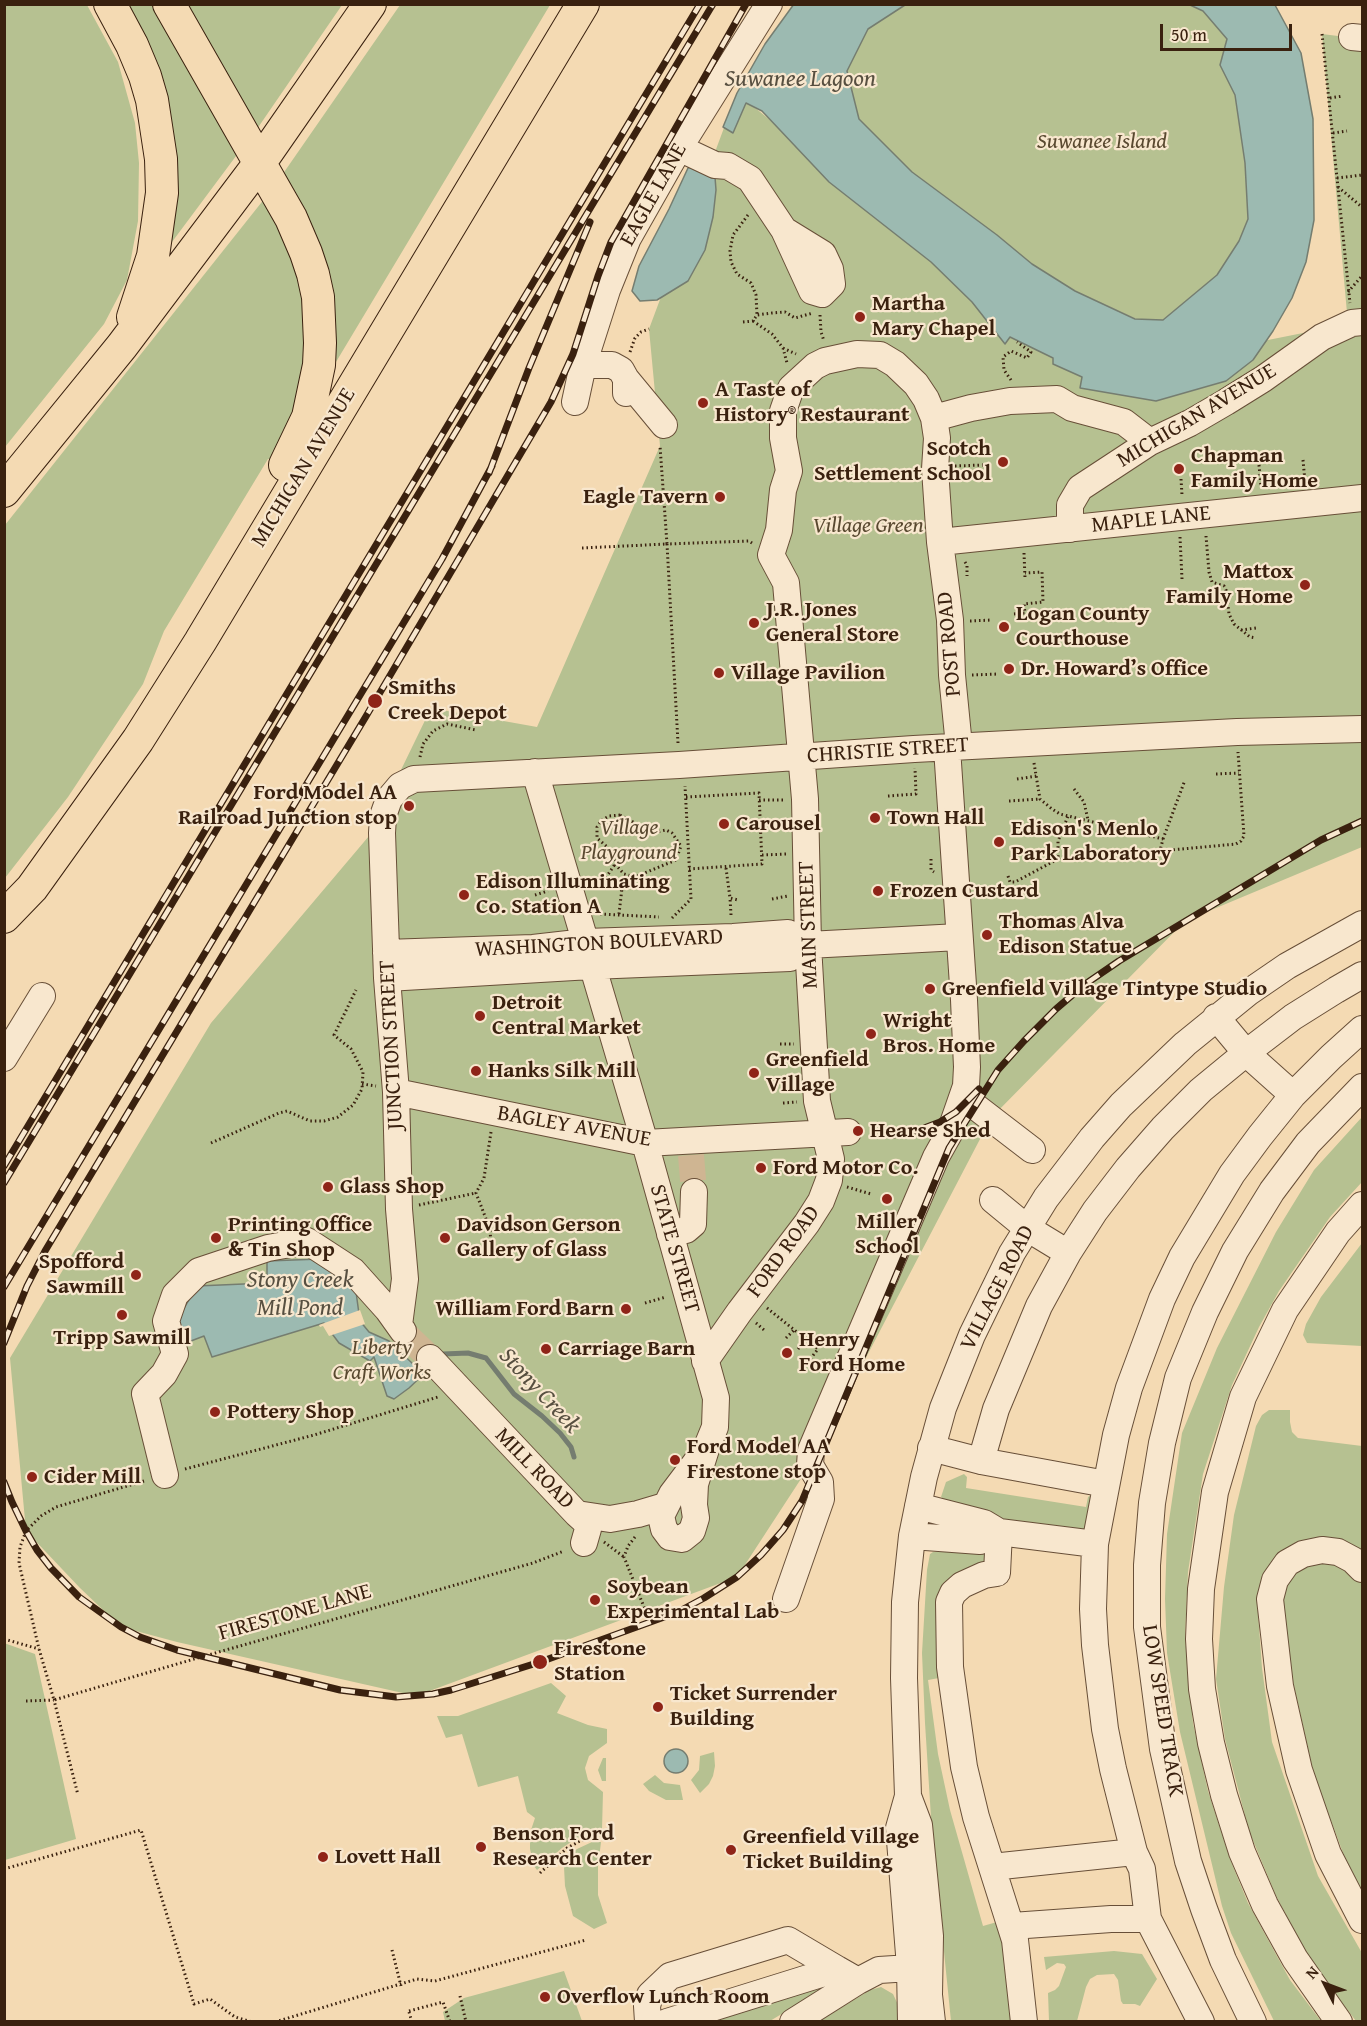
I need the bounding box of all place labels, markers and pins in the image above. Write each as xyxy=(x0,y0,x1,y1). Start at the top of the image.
place label: Martha Mary Chapel xyxy=(872,291,995,342)
marker: Martha Mary Chapel xyxy=(853,310,867,324)
place label: A Taste of History® Restaurant xyxy=(715,377,909,428)
marker: A Taste of History® Restaurant xyxy=(696,396,710,410)
place label: Scotch Settlement School xyxy=(814,436,991,488)
place label: Chapman Family Home xyxy=(1191,443,1318,494)
marker: Scotch Settlement School xyxy=(996,455,1010,469)
marker: Chapman Family Home xyxy=(1172,462,1186,476)
place label: Eagle Tavern xyxy=(583,484,708,510)
marker: Eagle Tavern xyxy=(713,490,727,504)
place label: Mattox Family Home xyxy=(1166,559,1293,610)
marker: Mattox Family Home xyxy=(1298,578,1312,592)
place label: J.R. Jones General Store xyxy=(766,597,899,648)
place label: Logan County Courthouse xyxy=(1016,601,1149,652)
marker: J.R. Jones General Store xyxy=(747,616,761,630)
marker: Logan County Courthouse xyxy=(997,620,1011,634)
place label: Dr. Howard’s Office xyxy=(1021,656,1208,682)
place label: Village Pavilion xyxy=(731,660,885,686)
marker: Dr. Howard’s Office xyxy=(1002,662,1016,676)
marker: Village Pavilion xyxy=(712,666,726,680)
place label: Smiths Creek Depot xyxy=(388,675,507,726)
marker: Smiths Creek Depot xyxy=(366,692,384,710)
place label: Ford Model AA Railroad Junction stop xyxy=(178,780,397,831)
marker: Ford Model AA Railroad Junction stop xyxy=(402,799,416,813)
place label: Town Hall xyxy=(887,805,984,831)
place label: Carousel xyxy=(736,811,821,837)
marker: Town Hall xyxy=(868,811,882,825)
place label: Edison's Menlo Park Laboratory xyxy=(1011,816,1172,867)
marker: Carousel xyxy=(717,817,731,831)
marker: Edison's Menlo Park Laboratory xyxy=(992,835,1006,849)
place label: Edison Illuminating Co. Station A xyxy=(476,869,670,920)
place label: Frozen Custard xyxy=(890,878,1039,904)
marker: Frozen Custard xyxy=(871,884,885,898)
marker: Edison Illuminating Co. Station A xyxy=(457,888,471,902)
place label: Thomas Alva Edison Statue xyxy=(999,909,1132,960)
marker: Thomas Alva Edison Statue xyxy=(980,928,994,942)
place label: Greenfield Village Tintype Studio xyxy=(942,976,1267,1002)
marker: Greenfield Village Tintype Studio xyxy=(923,982,937,996)
place label: Detroit Central Market xyxy=(492,990,641,1042)
place label: Wright Bros. Home xyxy=(883,1008,995,1060)
marker: Detroit Central Market xyxy=(473,1009,487,1023)
marker: Wright Bros. Home xyxy=(864,1027,878,1041)
place label: Greenfield Village xyxy=(766,1047,869,1098)
place label: Hanks Silk Mill xyxy=(488,1058,636,1084)
marker: Hanks Silk Mill xyxy=(469,1064,483,1078)
marker: Greenfield Village xyxy=(747,1066,761,1080)
place label: Hearse Shed xyxy=(870,1118,991,1144)
marker: Hearse Shed xyxy=(851,1124,865,1138)
place label: Ford Motor Co. xyxy=(773,1155,919,1181)
marker: Ford Motor Co. xyxy=(754,1161,768,1175)
place label: Glass Shop xyxy=(340,1174,444,1200)
marker: Glass Shop xyxy=(321,1180,335,1194)
marker: Miller School xyxy=(880,1192,894,1206)
place label: Miller School xyxy=(855,1209,919,1260)
place label: Printing Office & Tin Shop xyxy=(228,1212,372,1264)
place label: Davidson Gerson Gallery of Glass xyxy=(457,1212,620,1264)
marker: Printing Office & Tin Shop xyxy=(209,1231,223,1245)
marker: Davidson Gerson Gallery of Glass xyxy=(438,1231,452,1245)
place label: Spofford Sawmill xyxy=(39,1249,124,1300)
marker: Spofford Sawmill xyxy=(129,1268,143,1282)
place label: William Ford Barn xyxy=(435,1296,614,1322)
marker: William Ford Barn xyxy=(619,1302,633,1316)
marker: Tripp Sawmill xyxy=(115,1308,129,1322)
place label: Tripp Sawmill xyxy=(53,1325,191,1351)
place label: Henry Ford Home xyxy=(799,1327,905,1378)
place label: Carriage Barn xyxy=(558,1336,695,1362)
marker: Carriage Barn xyxy=(539,1342,553,1356)
marker: Henry Ford Home xyxy=(780,1346,794,1360)
place label: Pottery Shop xyxy=(227,1399,354,1425)
marker: Pottery Shop xyxy=(208,1405,222,1419)
place label: Ford Model AA Firestone stop xyxy=(687,1434,830,1486)
marker: Ford Model AA Firestone stop xyxy=(668,1453,682,1467)
place label: Cider Mill xyxy=(44,1464,141,1490)
marker: Cider Mill xyxy=(25,1470,39,1484)
place label: Soybean Experimental Lab xyxy=(607,1574,779,1626)
marker: Soybean Experimental Lab xyxy=(588,1593,602,1607)
place label: Firestone Station xyxy=(554,1636,646,1688)
marker: Firestone Station xyxy=(531,1653,549,1671)
place label: Ticket Surrender Building xyxy=(670,1681,837,1732)
marker: Ticket Surrender Building xyxy=(651,1700,665,1714)
place label: Benson Ford Research Center xyxy=(493,1821,652,1873)
place label: Greenfield Village Ticket Building xyxy=(743,1824,919,1876)
marker: Benson Ford Research Center xyxy=(474,1840,488,1854)
marker: Greenfield Village Ticket Building xyxy=(724,1843,738,1857)
place label: Lovett Hall xyxy=(335,1844,441,1870)
marker: Lovett Hall xyxy=(316,1850,330,1864)
place label: Overflow Lunch Room xyxy=(557,1984,770,2010)
marker: Overflow Lunch Room xyxy=(538,1990,552,2004)

